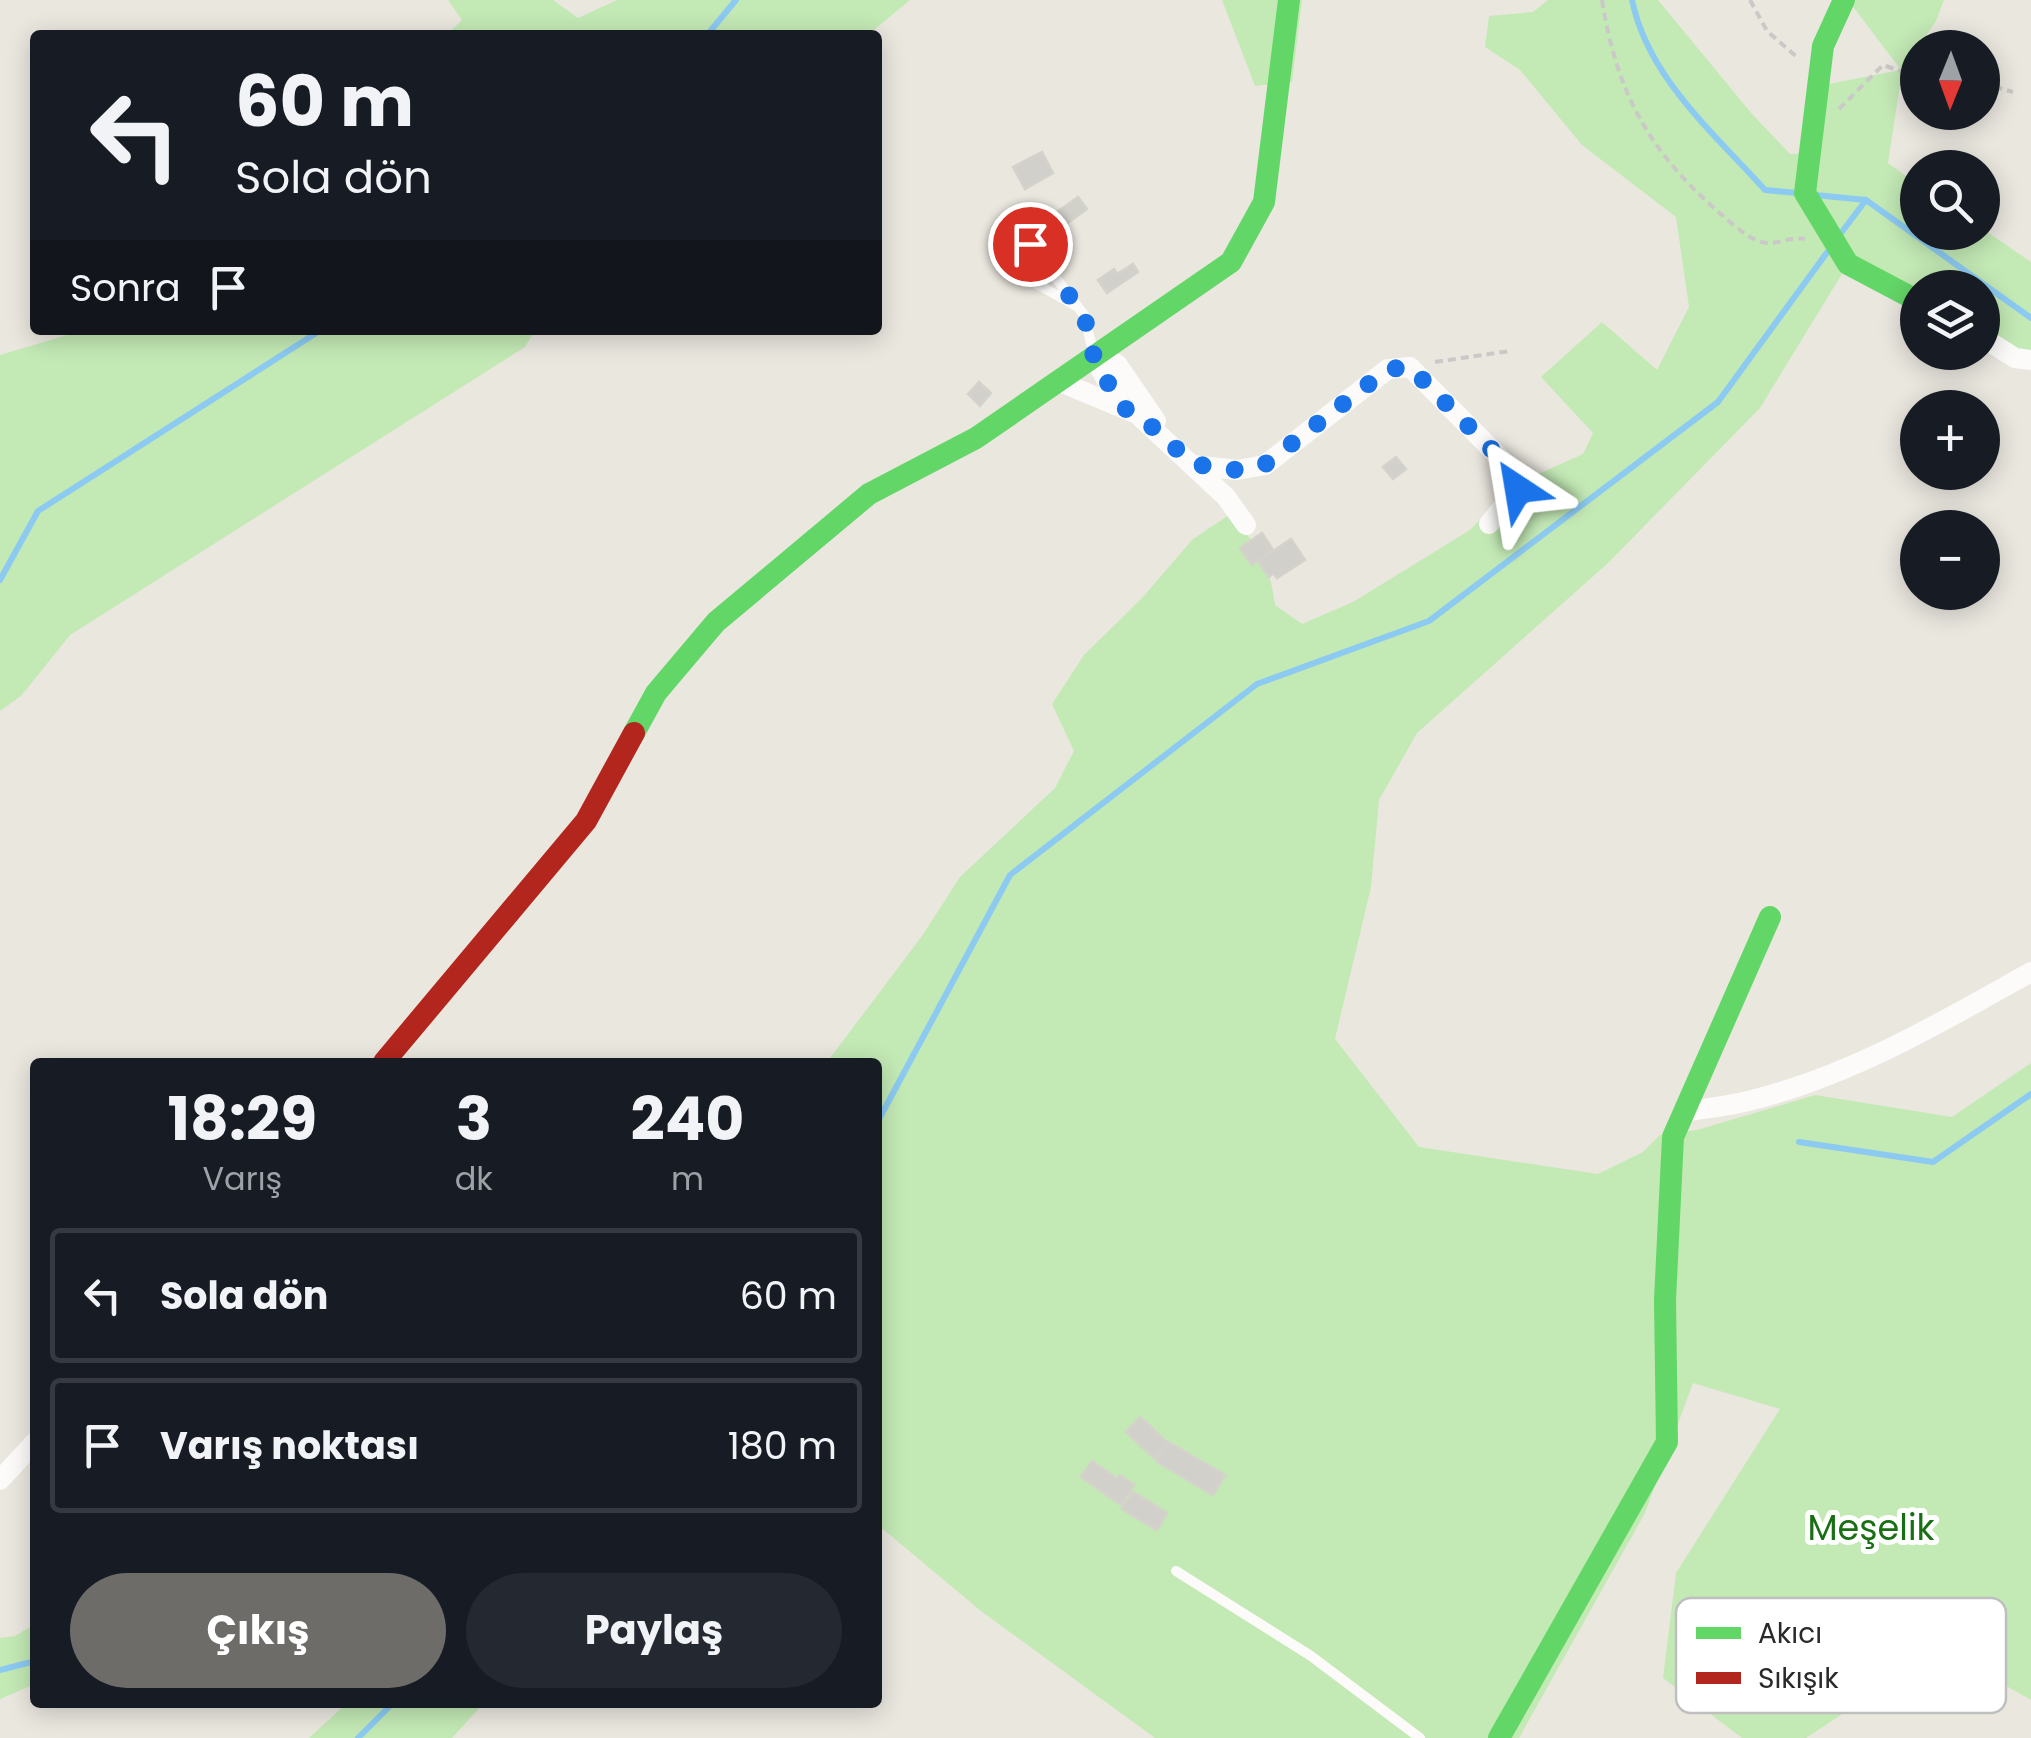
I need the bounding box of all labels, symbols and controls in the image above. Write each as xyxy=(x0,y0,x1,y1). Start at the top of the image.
north arrow xyxy=(1900,30,2000,130)
map controls xyxy=(1900,30,2000,610)
text: 60 m xyxy=(235,52,414,151)
icon: left xyxy=(70,70,200,200)
text: Sola dön xyxy=(235,146,432,209)
button: search xyxy=(1900,150,2000,250)
pin xyxy=(988,202,1073,287)
icon: arrive xyxy=(1003,217,1058,272)
icon: arrive xyxy=(201,260,256,315)
text: Sonra xyxy=(70,261,181,314)
button: layers xyxy=(1900,270,2000,370)
button: + xyxy=(1900,390,2000,490)
position arrow xyxy=(1466,437,1570,541)
button: − xyxy=(1900,510,2000,610)
text: 18:29 xyxy=(168,1077,317,1161)
text: 3 xyxy=(456,1077,492,1161)
text: 240 xyxy=(630,1077,744,1161)
text: Varış xyxy=(202,1156,282,1201)
text: dk xyxy=(455,1156,493,1201)
text: m xyxy=(671,1156,704,1201)
icon: left xyxy=(75,1268,130,1323)
text: Sola dön xyxy=(160,1269,328,1322)
text: 60 m xyxy=(740,1269,837,1322)
icon: arrive xyxy=(75,1418,130,1473)
text: Varış noktası xyxy=(160,1419,419,1472)
text: 180 m xyxy=(728,1419,837,1472)
park label: Meşelik xyxy=(1807,1503,1935,1552)
button: Çıkış xyxy=(70,1573,446,1688)
button: Paylaş xyxy=(466,1573,842,1688)
legend xyxy=(1676,1598,2006,1713)
text: Akıcı xyxy=(1758,1614,1822,1653)
text: Sıkışık xyxy=(1758,1659,1839,1698)

